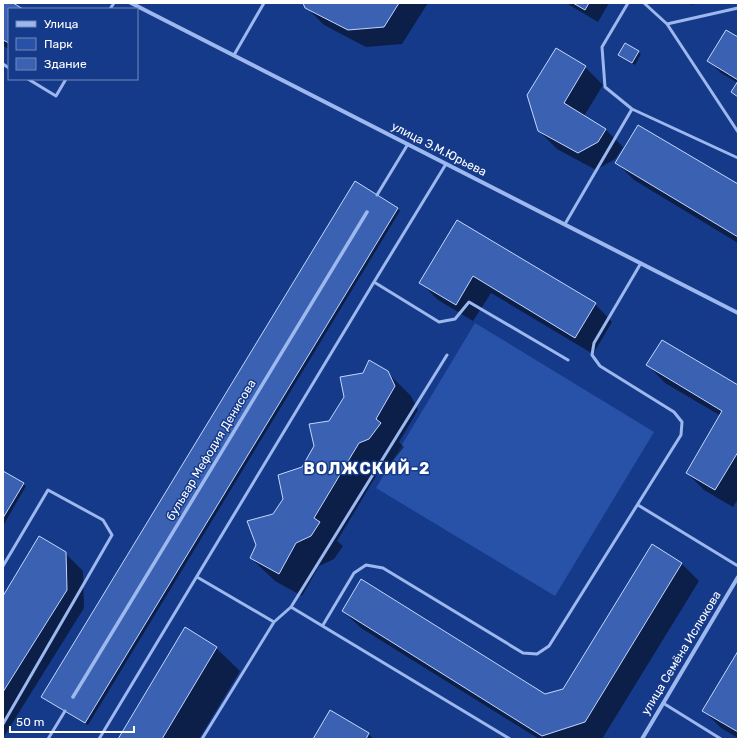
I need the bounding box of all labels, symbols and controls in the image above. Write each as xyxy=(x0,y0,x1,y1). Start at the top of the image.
legend xyxy=(8,8,138,80)
text: Улица xyxy=(44,17,78,31)
text: Парк xyxy=(44,37,73,51)
text: Здание xyxy=(44,57,87,71)
street label: улица Э.М.Юрьева xyxy=(389,119,489,179)
street label: бульвар Мефодия Денисова xyxy=(163,377,259,523)
district label: ВОЛЖСКИЙ-2 xyxy=(304,458,430,478)
street label: улица Семёна Ислюкова xyxy=(638,588,724,718)
scale bar xyxy=(10,708,134,734)
text: 50 m xyxy=(16,715,44,729)

